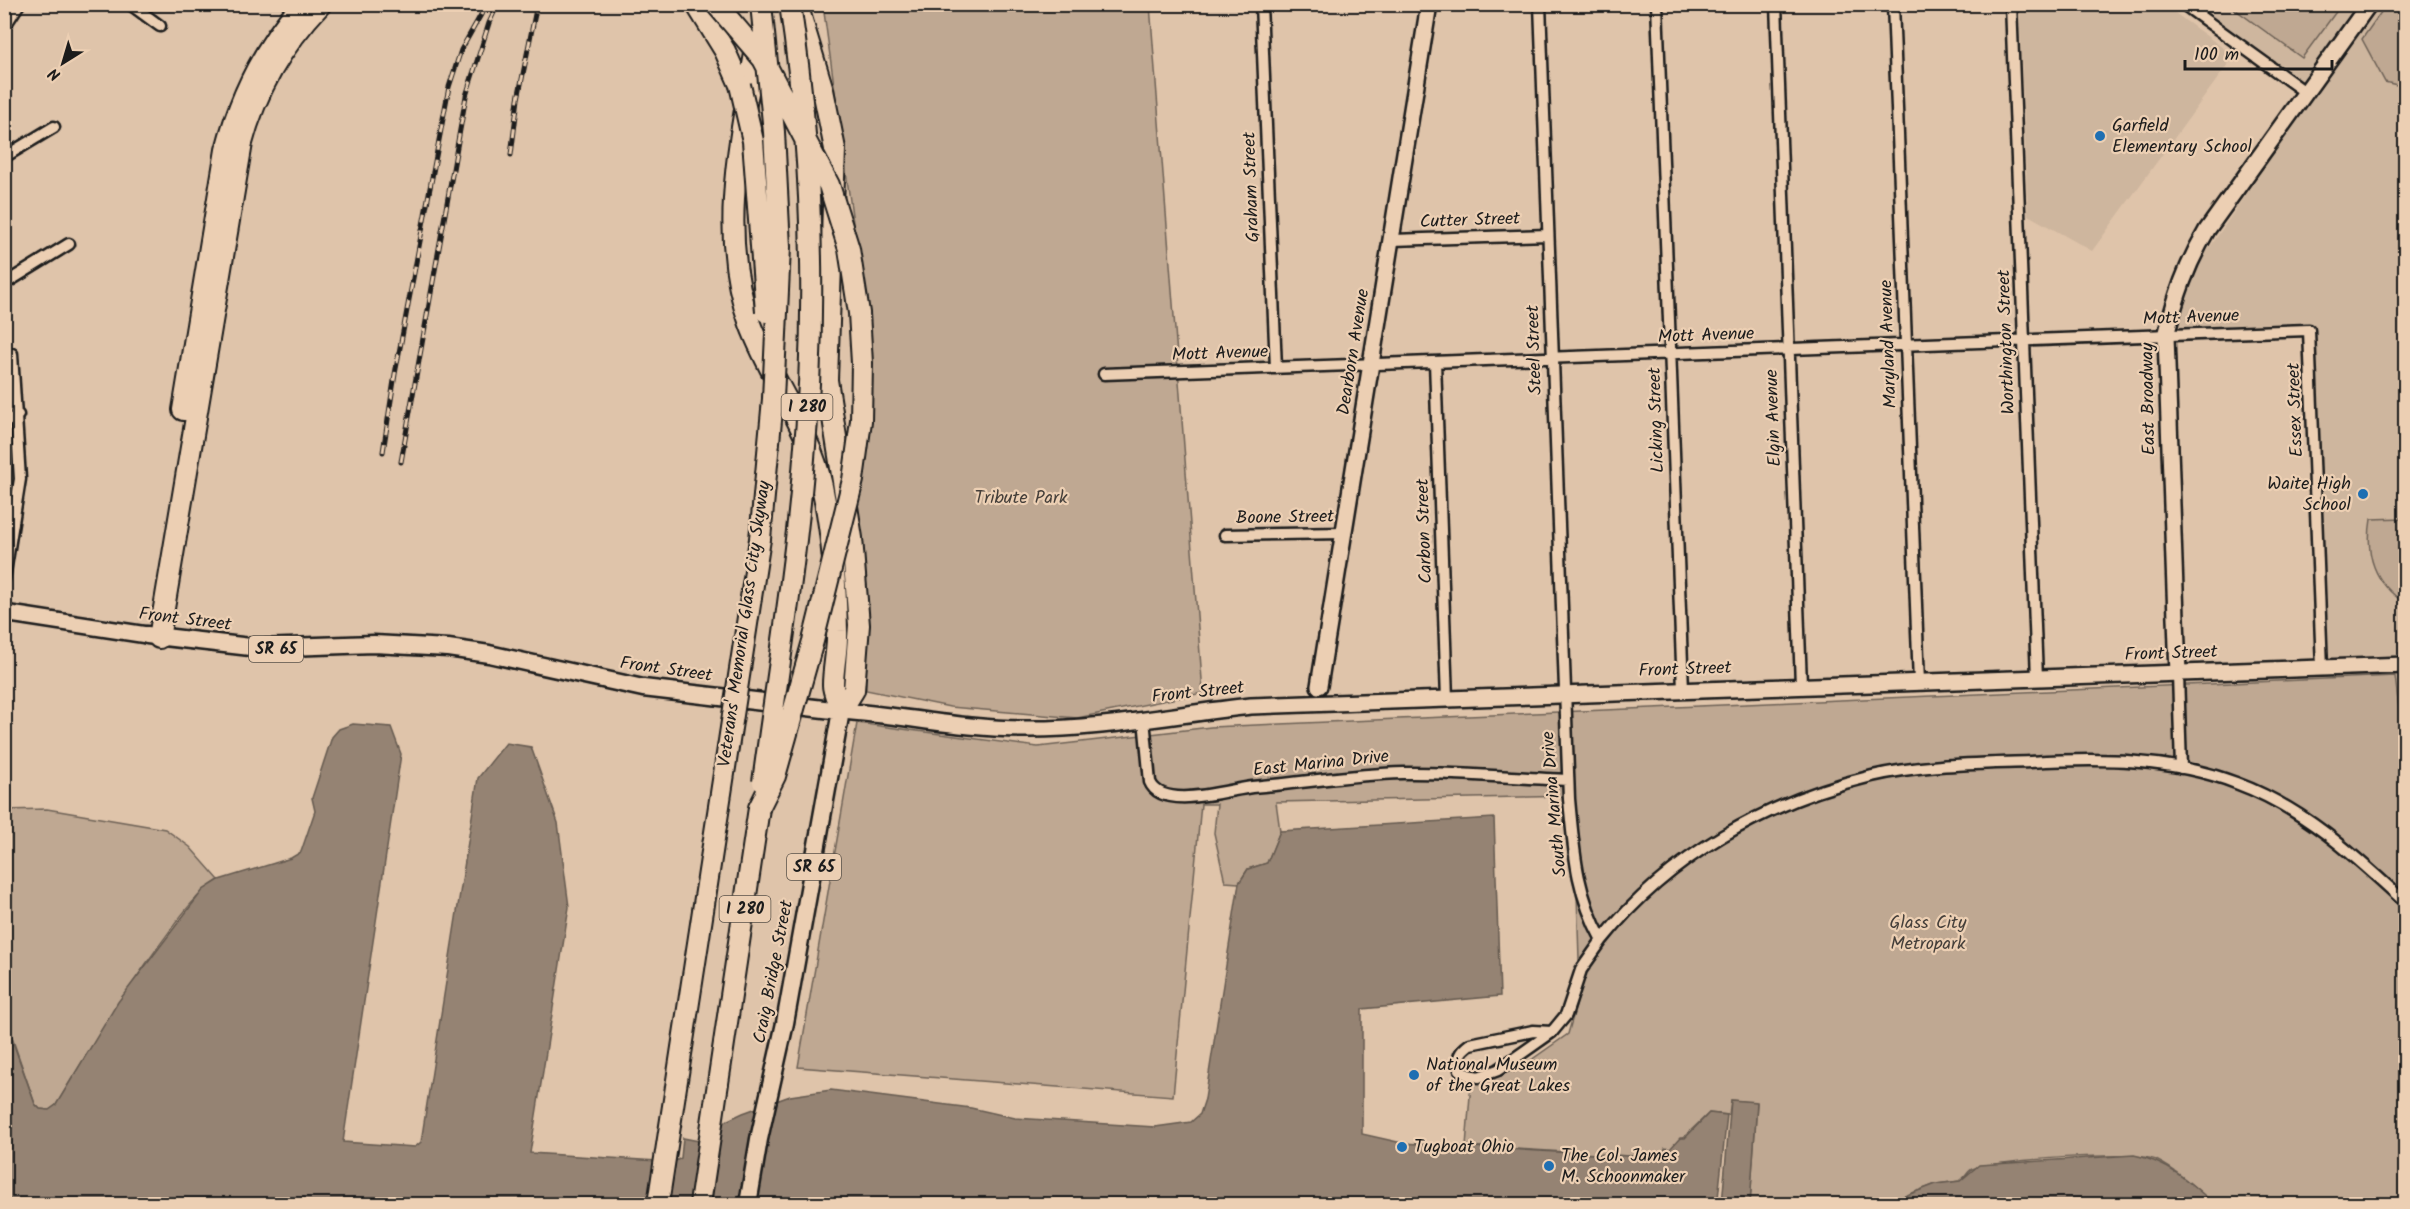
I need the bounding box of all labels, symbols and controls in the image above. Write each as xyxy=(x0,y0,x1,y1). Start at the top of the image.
north arrow xyxy=(33,33,93,93)
scale bar xyxy=(2185,33,2332,71)
text: 100 m xyxy=(2194,41,2239,70)
text: N xyxy=(43,61,66,87)
place label: Garfield Elementary School xyxy=(2112,112,2253,162)
marker: Garfield Elementary School xyxy=(2093,129,2107,143)
street label: Graham Street xyxy=(1236,130,1268,243)
street label: Cutter Street xyxy=(1419,205,1522,237)
street label: Worthington Street xyxy=(1990,268,2024,415)
street label: Maryland Avenue xyxy=(1872,279,1906,409)
street label: Dearborn Avenue xyxy=(1330,287,1378,417)
street label: Mott Avenue xyxy=(2142,302,2240,334)
street label: Steel Street xyxy=(1519,303,1551,395)
street label: Mott Avenue xyxy=(1657,320,1755,352)
street label: Mott Avenue xyxy=(1171,338,1269,370)
street label: East Broadway xyxy=(2134,342,2164,456)
street label: Essex Street xyxy=(2280,361,2312,458)
street label: Licking Street xyxy=(1641,366,1673,473)
street label: Elgin Avenue xyxy=(1758,369,1790,467)
road number: I 280 xyxy=(782,394,832,420)
place label: Waite High School xyxy=(2267,470,2352,520)
street label: Carbon Street xyxy=(1409,477,1441,584)
street label: Veterans' Memorial Glass City Skyway xyxy=(711,478,780,769)
park label: Tribute Park xyxy=(975,484,1068,513)
marker: Waite High School xyxy=(2356,487,2370,501)
street label: Boone Street xyxy=(1236,503,1335,533)
street label: Front Street xyxy=(137,600,234,640)
road number: SR 65 xyxy=(249,636,303,662)
street label: Front Street xyxy=(2124,638,2219,670)
street label: Front Street xyxy=(618,649,715,691)
street label: Front Street xyxy=(1638,654,1733,686)
street label: Front Street xyxy=(1150,674,1247,712)
street label: South Marina Drive xyxy=(1534,730,1576,878)
street label: East Marina Drive xyxy=(1252,742,1390,786)
road number: SR 65 xyxy=(787,854,841,880)
road number: I 280 xyxy=(720,896,771,922)
street label: Craig Bridge Street xyxy=(746,897,802,1046)
park label: Glass City Metropark xyxy=(1890,909,1967,959)
place label: National Museum of the Great Lakes xyxy=(1426,1051,1571,1101)
marker: National Museum of the Great Lakes xyxy=(1407,1068,1421,1082)
place label: Tugboat Ohio xyxy=(1414,1133,1514,1162)
marker: Tugboat Ohio xyxy=(1395,1140,1409,1154)
place label: The Col. James M. Schoonmaker xyxy=(1561,1142,1686,1192)
marker: The Col. James M. Schoonmaker xyxy=(1542,1159,1556,1173)

